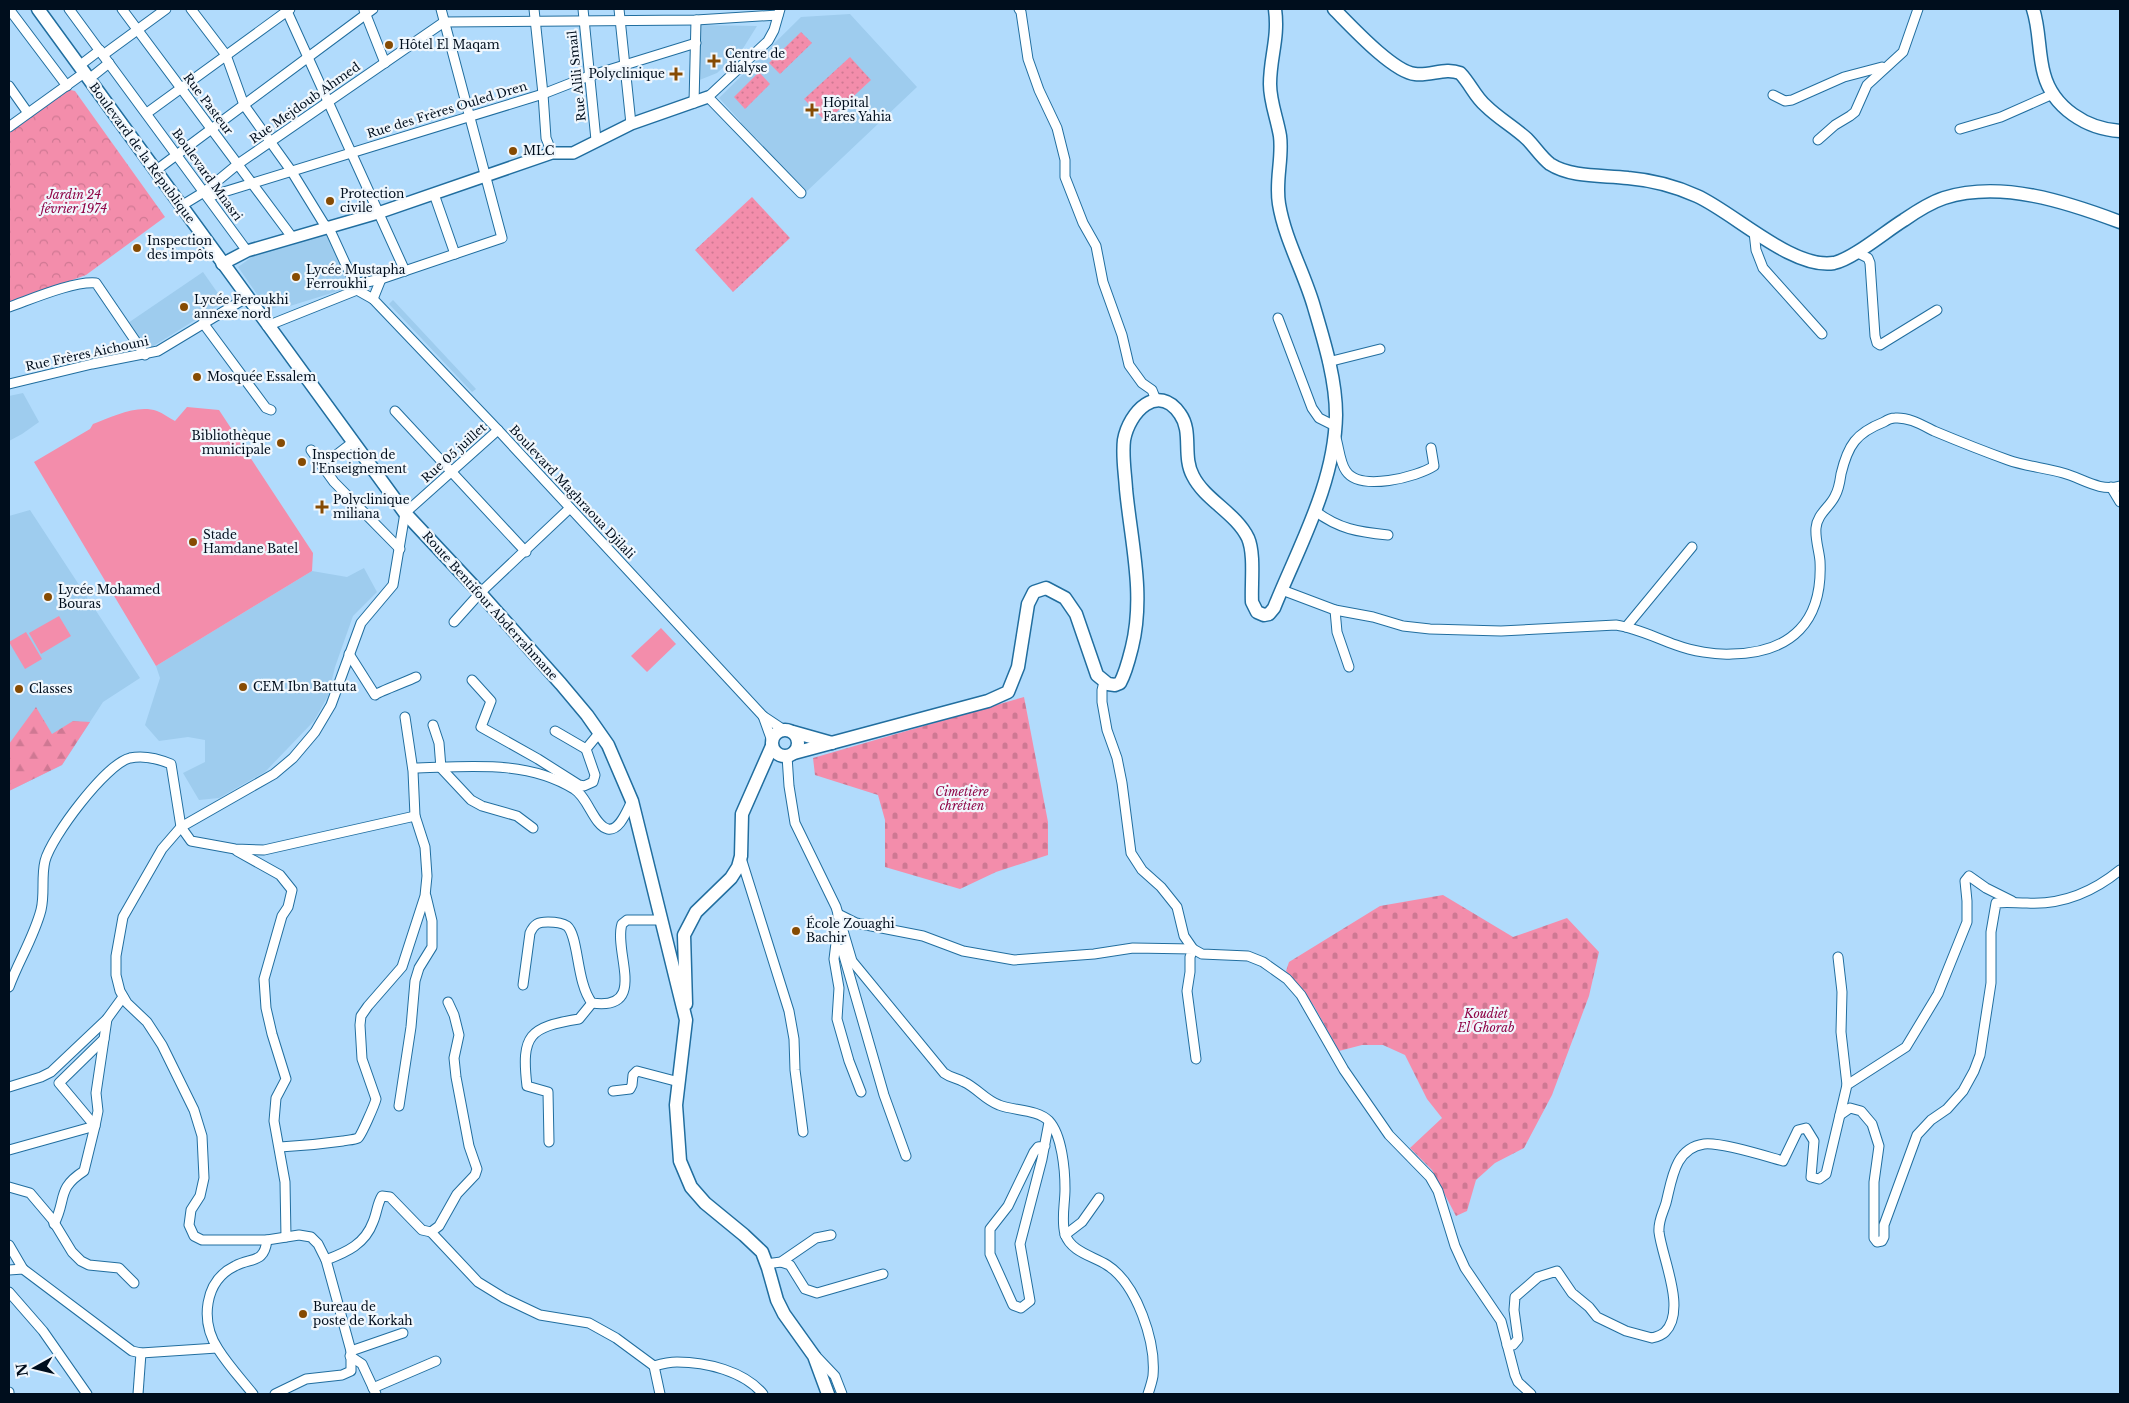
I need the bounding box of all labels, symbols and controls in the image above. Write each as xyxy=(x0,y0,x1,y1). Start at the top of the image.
street label: Rue Alili Smail xyxy=(564,30,589,122)
place label: Hôtel El Maqam xyxy=(399,37,500,52)
marker: Hôtel El Maqam xyxy=(383,39,395,51)
place label: Centre de dialyse xyxy=(725,46,785,75)
marker: Centre de dialyse xyxy=(707,54,721,68)
street label: Rue Mejdoub Ahmed xyxy=(247,59,363,146)
place label: Polyclinique xyxy=(588,66,665,81)
marker: Polyclinique xyxy=(669,67,683,81)
street label: Rue Pasteur xyxy=(180,70,237,138)
street label: Rue des Frères Ouled Dren xyxy=(365,78,529,141)
street label: Boulevard de la République xyxy=(86,80,199,226)
place label: Hôpital Fares Yahia xyxy=(823,95,892,124)
marker: Hôpital Fares Yahia xyxy=(805,103,819,117)
street label: Boulevard Mnasri xyxy=(169,126,246,224)
place label: MLC xyxy=(523,143,554,158)
marker: MLC xyxy=(507,145,519,157)
place label: Protection civile xyxy=(340,186,404,215)
park label: Jardin 24 février 1974 xyxy=(38,187,107,216)
marker: Protection civile xyxy=(324,195,336,207)
place label: Inspection des impôts xyxy=(147,233,214,262)
marker: Inspection des impôts xyxy=(131,242,143,254)
place label: Lycée Mustapha Ferroukhi xyxy=(306,262,406,291)
marker: Lycée Mustapha Ferroukhi xyxy=(290,271,302,283)
place label: Lycée Feroukhi annexe nord xyxy=(194,292,289,321)
marker: Lycée Feroukhi annexe nord xyxy=(178,301,190,313)
street label: Rue Frères Aichouni xyxy=(24,333,150,374)
place label: Mosquée Essalem xyxy=(207,369,316,384)
marker: Mosquée Essalem xyxy=(191,371,203,383)
street label: Rue 05 juillet xyxy=(418,419,489,486)
street label: Boulevard Maghraoua Djilali xyxy=(507,422,638,561)
place label: Bibliothèque municipale xyxy=(192,428,271,457)
marker: Bibliothèque municipale xyxy=(275,437,287,449)
place label: Inspection de l'Enseignement xyxy=(312,447,407,476)
marker: Inspection de l'Enseignement xyxy=(296,456,308,468)
place label: Polyclinique miliana xyxy=(333,492,410,521)
marker: Polyclinique miliana xyxy=(315,500,329,514)
place label: Stade Hamdane Batel xyxy=(203,527,298,556)
street label: Route Bentifour Abderrahmane xyxy=(419,528,561,683)
marker: Stade Hamdane Batel xyxy=(187,536,199,548)
place label: Lycée Mohamed Bouras xyxy=(58,582,160,611)
marker: Lycée Mohamed Bouras xyxy=(42,591,54,603)
place label: CEM Ibn Battuta xyxy=(253,679,357,694)
place label: Classes xyxy=(29,681,72,696)
marker: CEM Ibn Battuta xyxy=(237,681,249,693)
marker: Classes xyxy=(13,683,25,695)
park label: Cimetière chrétien xyxy=(935,784,989,813)
place label: École Zouaghi Bachir xyxy=(806,915,895,945)
marker: École Zouaghi Bachir xyxy=(790,925,802,937)
park label: Koudiet El Ghorab xyxy=(1457,1006,1514,1035)
place label: Bureau de poste de Korkah xyxy=(313,1299,413,1328)
marker: Bureau de poste de Korkah xyxy=(297,1308,309,1320)
north arrow xyxy=(10,1343,60,1393)
text: N xyxy=(12,1362,32,1378)

